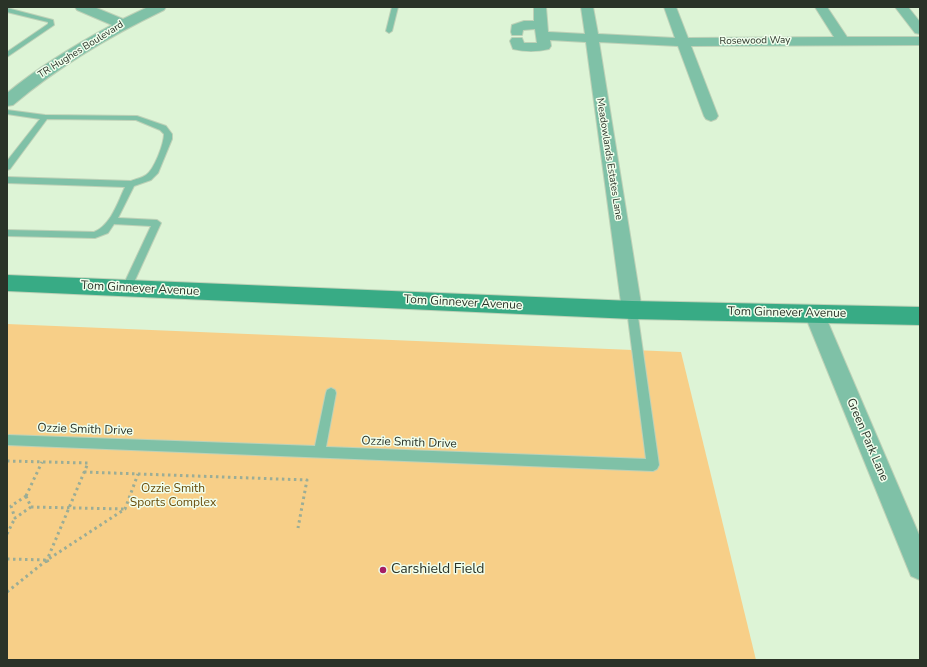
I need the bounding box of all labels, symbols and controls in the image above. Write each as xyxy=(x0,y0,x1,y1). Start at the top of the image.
street label: TR Hughes Boulevard xyxy=(36,19,126,81)
street label: Rosewood Way xyxy=(719,34,791,48)
street label: Meadowlands Estates Lane xyxy=(593,97,625,221)
street label: Tom Ginnever Avenue xyxy=(80,279,200,299)
street label: Tom Ginnever Avenue xyxy=(403,293,523,313)
street label: Tom Ginnever Avenue xyxy=(728,305,846,321)
street label: Green Park Lane xyxy=(843,396,891,484)
street label: Ozzie Smith Drive xyxy=(37,421,133,439)
street label: Ozzie Smith Drive xyxy=(361,434,457,452)
park label: Ozzie Smith Sports Complex xyxy=(130,482,216,510)
place label: Carshield Field xyxy=(391,562,484,578)
marker: Carshield Field xyxy=(378,565,388,575)

